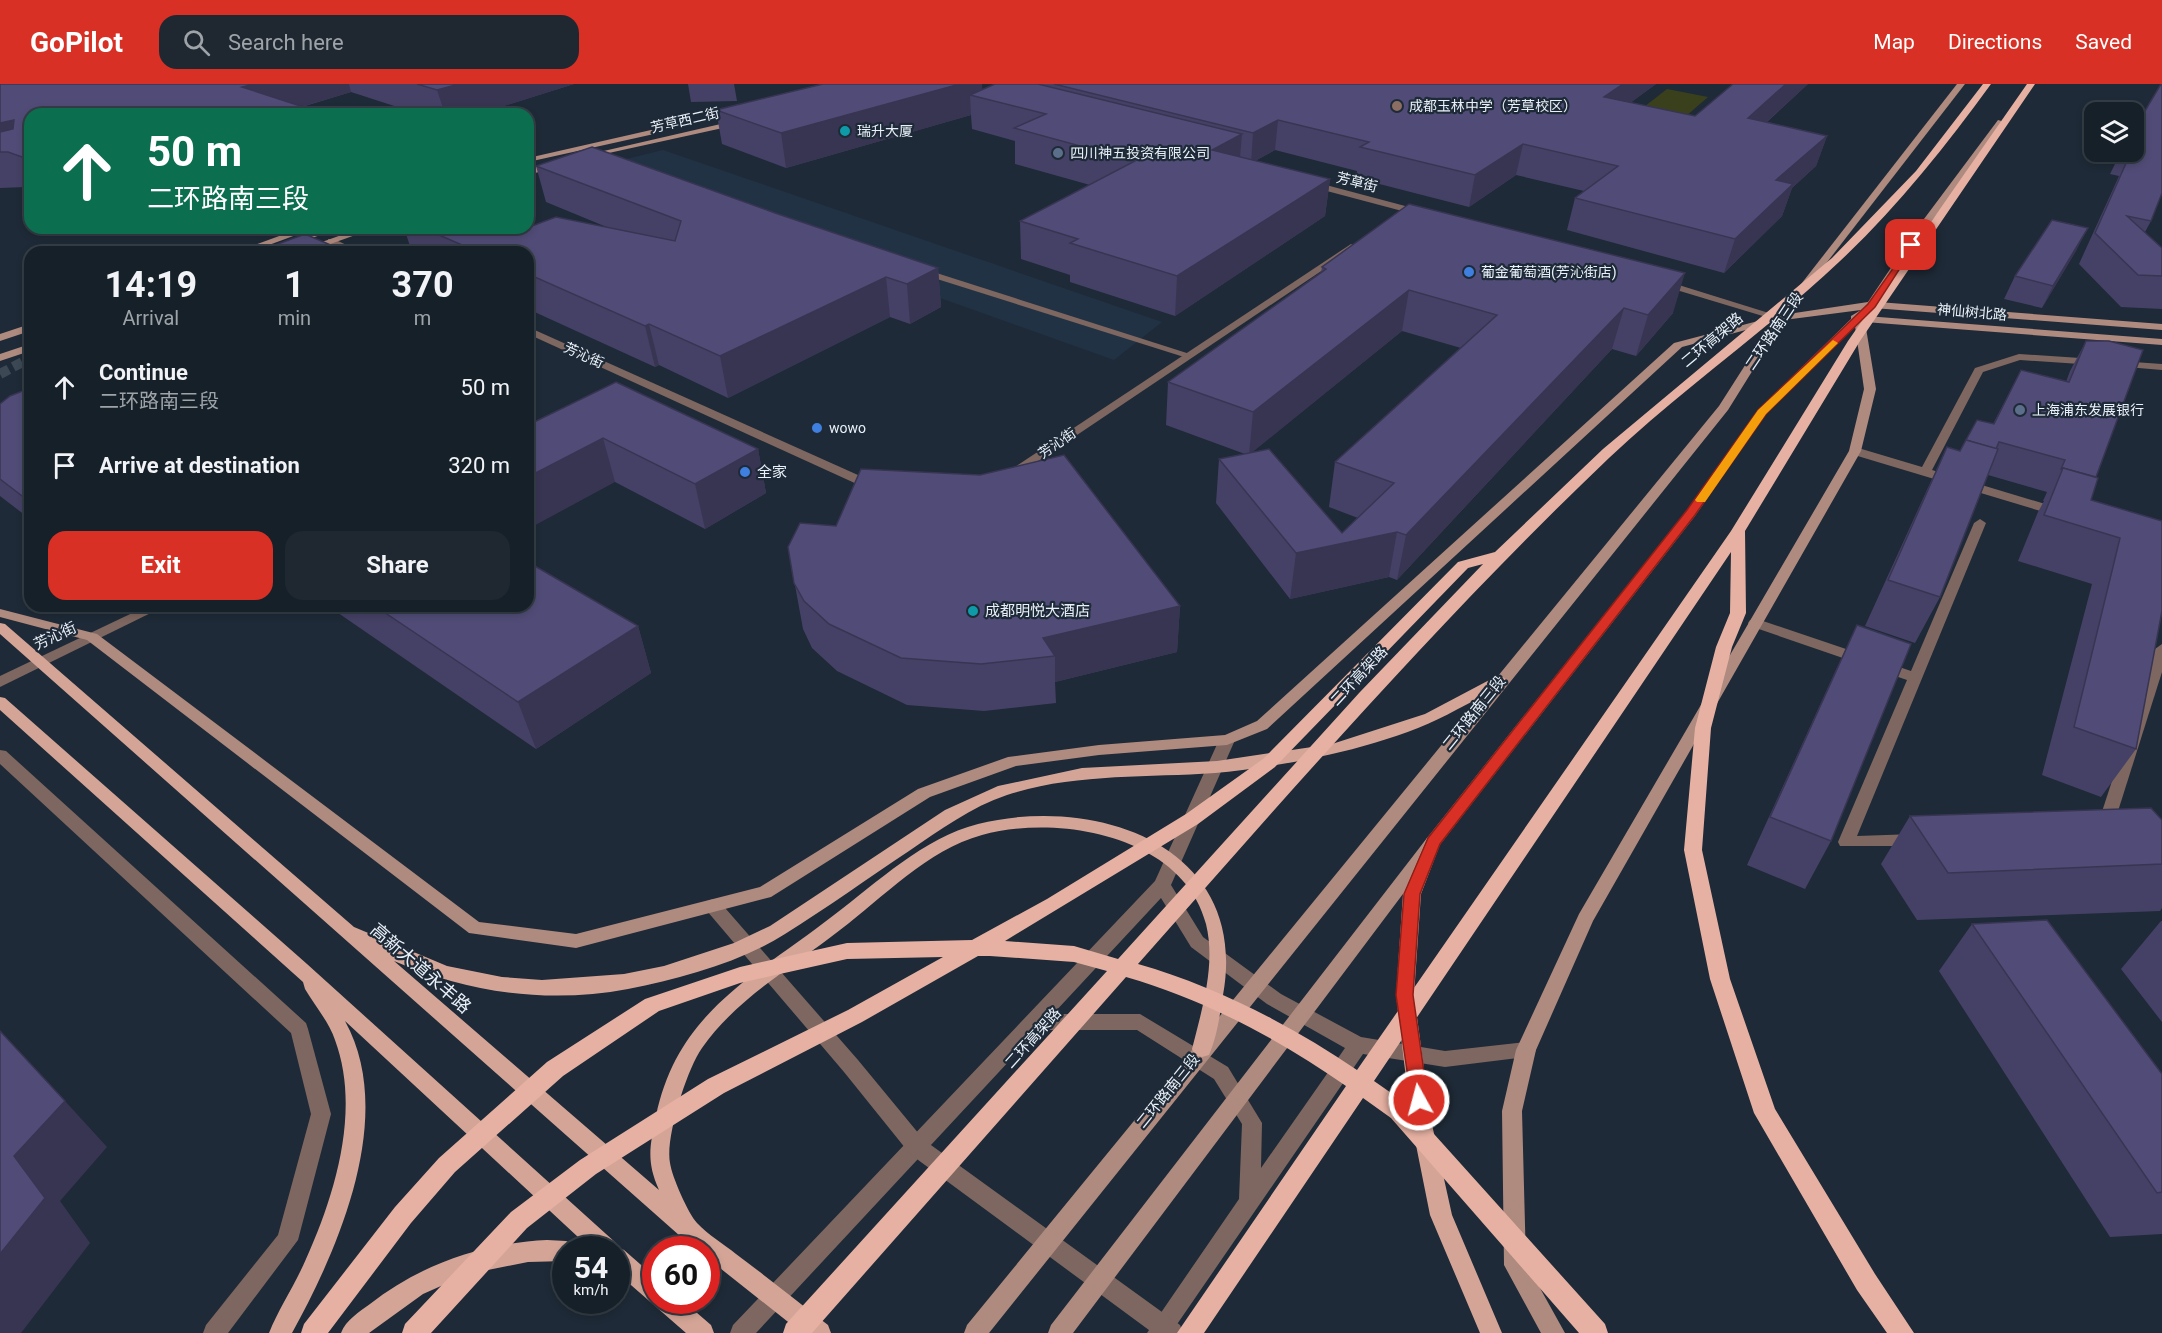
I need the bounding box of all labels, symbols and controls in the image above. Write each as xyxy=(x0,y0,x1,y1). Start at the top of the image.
search box xyxy=(159,15,579,69)
text: GoPilot xyxy=(30,26,123,59)
icon: search xyxy=(180,26,213,59)
text: Search here xyxy=(228,30,344,55)
text: Map xyxy=(1873,30,1915,54)
text: Directions xyxy=(1948,30,2042,54)
text: Saved xyxy=(2075,30,2132,54)
place label: 成都玉林中学（芳草校区） xyxy=(1409,98,1577,114)
marker: 成都玉林中学（芳草校区） xyxy=(1390,99,1404,113)
map controls xyxy=(2084,102,2144,162)
button: layers xyxy=(2084,102,2144,162)
street label: 芳草西二街 xyxy=(649,104,721,136)
place label: 瑞升大厦 xyxy=(857,123,913,139)
marker: 瑞升大厦 xyxy=(838,124,852,138)
text: 50 m xyxy=(147,127,242,176)
icon: ahead xyxy=(48,132,126,210)
place label: 四川神五投资有限公司 xyxy=(1070,145,1210,161)
marker: 四川神五投资有限公司 xyxy=(1051,146,1065,160)
street label: 芳草街 xyxy=(1335,169,1379,195)
text: 二环路南三段 xyxy=(147,183,309,215)
pin xyxy=(1885,219,1936,270)
icon: arrive xyxy=(1894,228,1927,261)
text: 14:19 xyxy=(104,264,197,306)
text: 1 xyxy=(284,264,305,306)
text: 370 xyxy=(392,264,454,306)
place label: 葡金葡萄酒(芳沁街店) xyxy=(1481,264,1617,281)
marker: 葡金葡萄酒(芳沁街店) xyxy=(1462,265,1476,279)
street label: 二环路南三段 xyxy=(1741,289,1807,373)
street label: 神仙树北路 xyxy=(1936,301,2008,323)
text: Arrival xyxy=(122,306,179,330)
text: min xyxy=(278,306,311,330)
text: m xyxy=(414,306,431,330)
street label: 二环高架路 xyxy=(1677,309,1747,371)
street label: 芳沁街 xyxy=(562,339,606,371)
text: Continue xyxy=(99,360,188,385)
icon: ahead xyxy=(48,371,81,404)
text: 50 m xyxy=(461,375,510,400)
text: 二环路南三段 xyxy=(99,389,219,413)
place label: 上海浦东发展银行 xyxy=(2032,402,2144,418)
marker: 上海浦东发展银行 xyxy=(2013,403,2027,417)
place label: wowo xyxy=(829,420,866,436)
marker: wowo xyxy=(810,421,824,435)
street label: 芳沁街 xyxy=(1035,425,1079,461)
icon: arrive xyxy=(48,449,81,482)
text: Arrive at destination xyxy=(99,453,300,478)
text: 320 m xyxy=(448,453,510,478)
place label: 全家 xyxy=(757,463,787,481)
marker: 全家 xyxy=(738,465,752,479)
button: Exit xyxy=(48,531,273,600)
button: Share xyxy=(285,531,510,600)
place label: 成都明悦大酒店 xyxy=(985,602,1090,620)
marker: 成都明悦大酒店 xyxy=(966,604,980,618)
street label: 芳沁街 xyxy=(31,618,79,654)
street label: 二环高架路 xyxy=(1327,642,1391,710)
street label: 二环路南三段 xyxy=(1439,672,1509,754)
street label: 高新大道永丰路 xyxy=(367,919,475,1017)
street label: 二环高架路 xyxy=(1001,1004,1065,1072)
street label: 二环路南三段 xyxy=(1133,1050,1203,1132)
position arrow xyxy=(1387,1068,1451,1132)
speed limit sign: 60 xyxy=(642,1236,720,1314)
text: 54 xyxy=(574,1250,608,1285)
text: km/h xyxy=(573,1281,609,1299)

